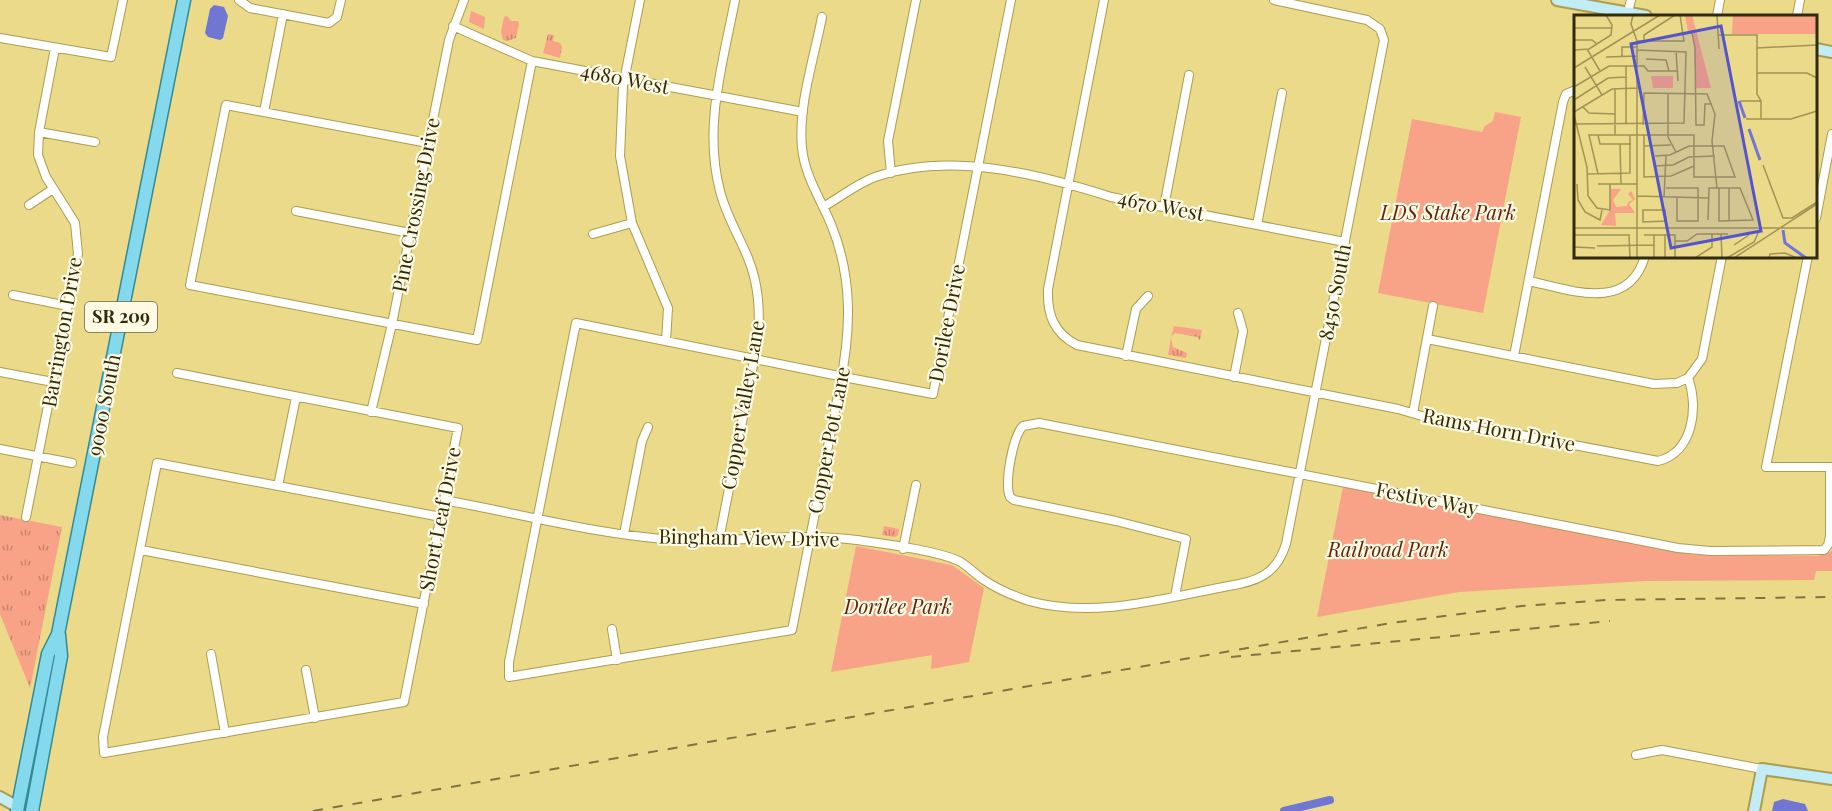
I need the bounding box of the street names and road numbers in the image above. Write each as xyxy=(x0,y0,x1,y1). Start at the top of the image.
street label: 4680 West xyxy=(579,56,673,100)
street label: Pine Crossing Drive xyxy=(384,115,445,295)
street label: 4670 West xyxy=(1116,183,1208,226)
street label: 8450 South xyxy=(1311,241,1356,342)
street label: Barrington Drive xyxy=(34,254,87,409)
street label: Dorilee Drive xyxy=(921,261,970,384)
road number: SR 209 xyxy=(85,302,157,332)
street label: Copper Valley Lane xyxy=(713,318,770,492)
street label: 9000 South xyxy=(79,351,126,458)
street label: Copper Pot Lane xyxy=(800,364,855,516)
street label: Rams Horn Drive xyxy=(1421,400,1578,457)
street label: Short Leaf Drive xyxy=(411,444,466,593)
street label: Festive Way xyxy=(1374,474,1481,521)
street label: Bingham View Drive xyxy=(658,521,840,552)

